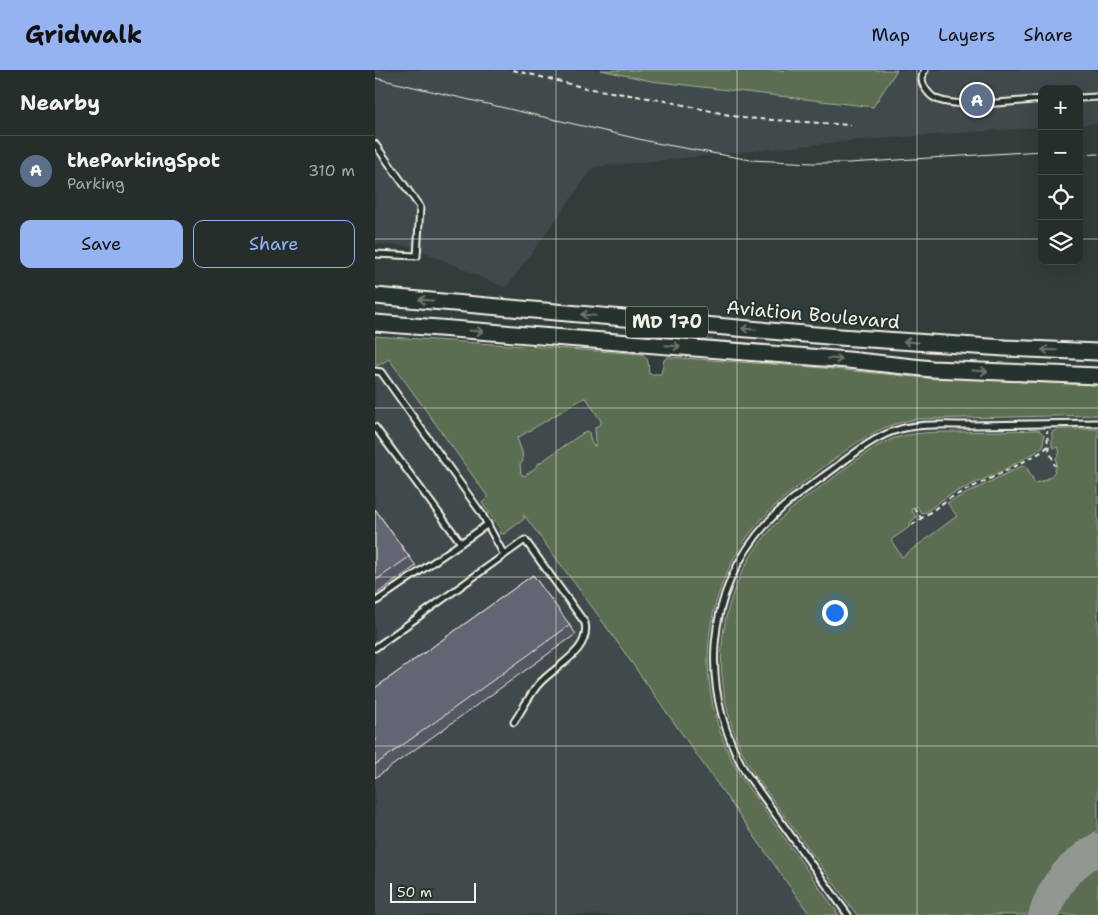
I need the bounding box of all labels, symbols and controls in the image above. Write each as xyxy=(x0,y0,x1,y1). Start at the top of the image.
text: Gridwalk xyxy=(25,19,142,51)
text: Map xyxy=(872,23,910,47)
text: Layers xyxy=(938,23,995,47)
text: Share xyxy=(1023,23,1073,47)
pin: A xyxy=(961,81,993,119)
map controls xyxy=(1038,85,1083,265)
button: + xyxy=(1038,85,1083,130)
text: Nearby xyxy=(20,89,100,117)
button: − xyxy=(1038,130,1083,175)
text: theParkingSpot xyxy=(67,148,220,173)
text: A xyxy=(30,160,42,181)
text: 310 m xyxy=(308,160,355,181)
text: Parking xyxy=(67,173,125,194)
button: locate xyxy=(1038,175,1083,220)
button: Save xyxy=(20,220,183,268)
button: Share xyxy=(193,220,355,268)
button: layers xyxy=(1038,220,1083,265)
street label: Aviation Boulevard xyxy=(725,294,901,335)
one-way arrow xyxy=(418,296,434,305)
road number: MD 170 xyxy=(626,306,708,338)
one-way arrow xyxy=(580,310,596,319)
one-way arrow xyxy=(742,324,758,334)
one-way arrow xyxy=(468,326,484,336)
one-way arrow xyxy=(904,337,920,346)
one-way arrow xyxy=(665,342,681,351)
one-way arrow xyxy=(1042,346,1058,355)
one-way arrow xyxy=(827,354,843,364)
one-way arrow xyxy=(972,367,988,376)
your location xyxy=(822,600,848,626)
scale bar xyxy=(390,880,476,903)
text: 50 m xyxy=(397,883,432,901)

